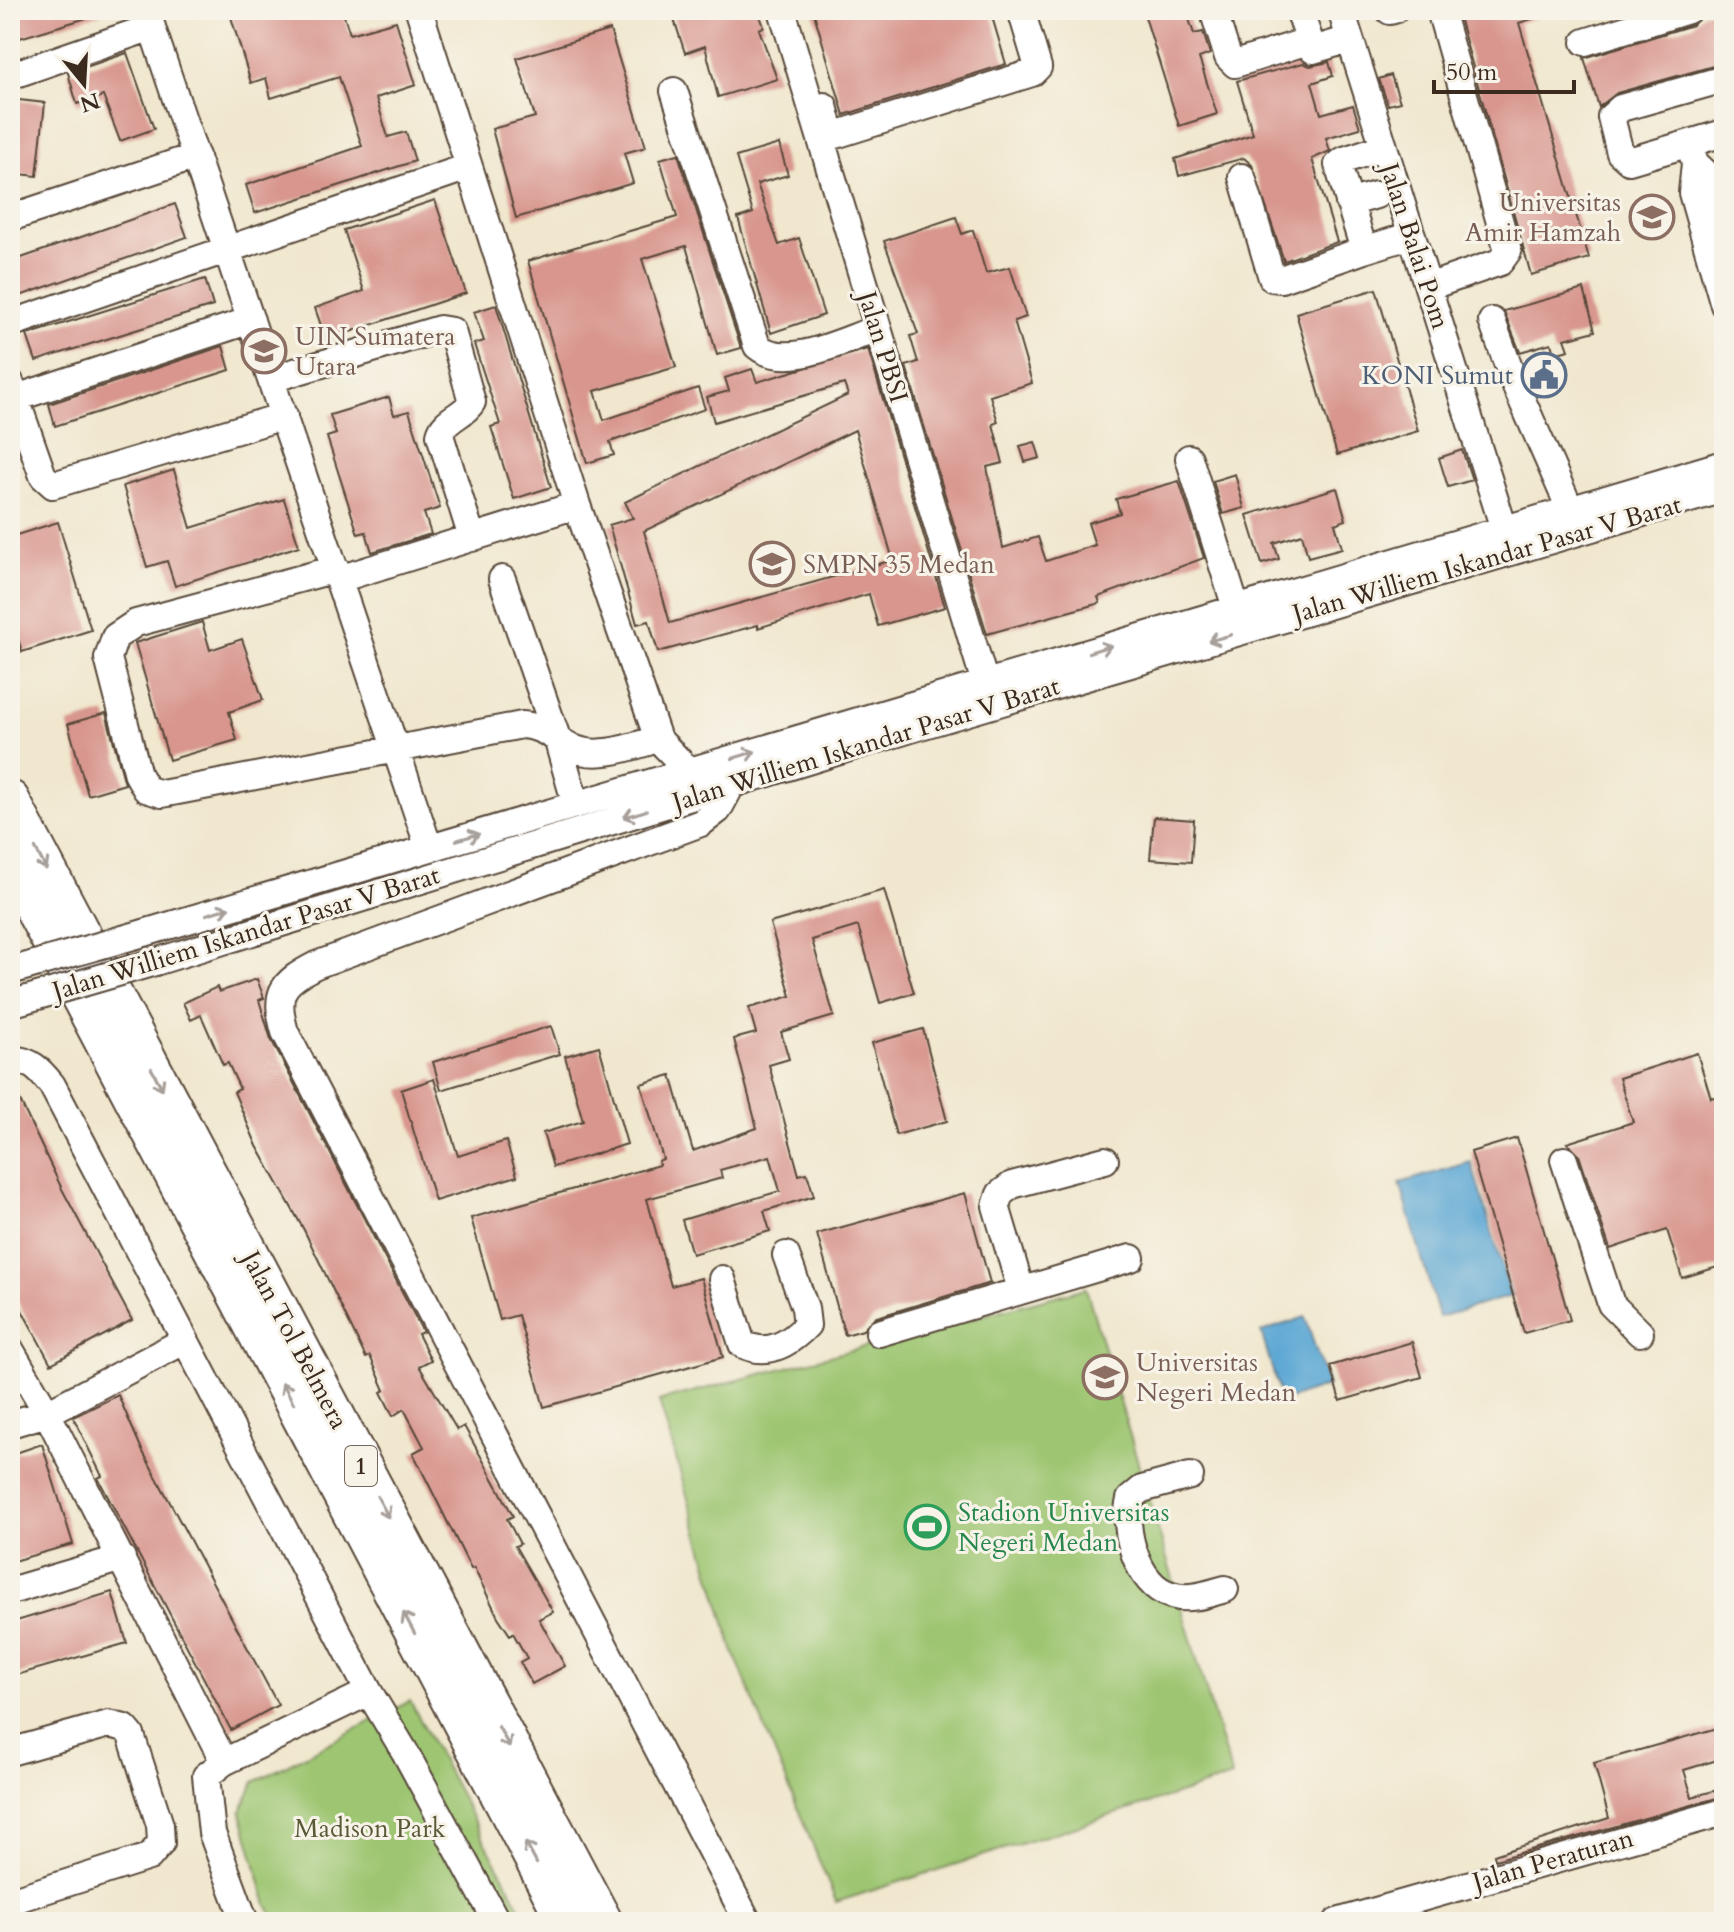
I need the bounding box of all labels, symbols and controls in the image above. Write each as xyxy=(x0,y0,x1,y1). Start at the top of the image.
north arrow xyxy=(44,44,124,124)
scale bar xyxy=(1434,44,1574,94)
text: 50 m xyxy=(1446,56,1498,89)
text: N xyxy=(76,85,104,119)
street label: Jalan Balai Pom xyxy=(1371,155,1458,333)
place label: Universitas Amir Hamzah xyxy=(1465,185,1621,250)
school or university icon: Universitas Amir Hamzah xyxy=(1628,193,1676,241)
street label: Jalan PBSI xyxy=(848,283,916,407)
place label: UIN Sumatera Utara xyxy=(295,319,456,384)
school or university icon: UIN Sumatera Utara xyxy=(240,327,288,375)
public building icon: KONI Sumut xyxy=(1520,351,1568,399)
place label: KONI Sumut xyxy=(1361,358,1513,393)
street label: Jalan Williem Iskandar Pasar V Barat xyxy=(1285,487,1686,632)
school or university icon: SMPN 35 Medan xyxy=(748,540,796,588)
place label: SMPN 35 Medan xyxy=(803,547,995,582)
one-way arrow xyxy=(1207,631,1233,646)
one-way arrow xyxy=(1087,641,1113,656)
street label: Jalan Williem Iskandar Pasar V Barat xyxy=(664,668,1064,821)
one-way arrow xyxy=(730,747,756,762)
one-way arrow xyxy=(623,807,648,822)
one-way arrow xyxy=(454,829,480,844)
one-way arrow xyxy=(33,846,49,870)
street label: Jalan Williem Iskandar Pasar V Barat xyxy=(44,857,444,1010)
one-way arrow xyxy=(205,903,231,918)
one-way arrow xyxy=(149,1066,165,1090)
street label: Jalan Tol Belmera xyxy=(231,1241,357,1435)
place label: Universitas Negeri Medan xyxy=(1136,1345,1297,1410)
school or university icon: Universitas Negeri Medan xyxy=(1081,1353,1129,1401)
one-way arrow xyxy=(280,1382,296,1405)
road number: 1 xyxy=(345,1446,377,1486)
one-way arrow xyxy=(375,1495,391,1518)
place label: Stadion Universitas Negeri Medan xyxy=(958,1495,1169,1560)
sports icon: Stadion Universitas Negeri Medan xyxy=(903,1503,951,1551)
one-way arrow xyxy=(400,1612,416,1636)
one-way arrow xyxy=(497,1724,513,1748)
park label: Madison Park xyxy=(294,1811,446,1846)
street label: Jalan Peraturan xyxy=(1465,1820,1638,1901)
one-way arrow xyxy=(522,1842,538,1865)

